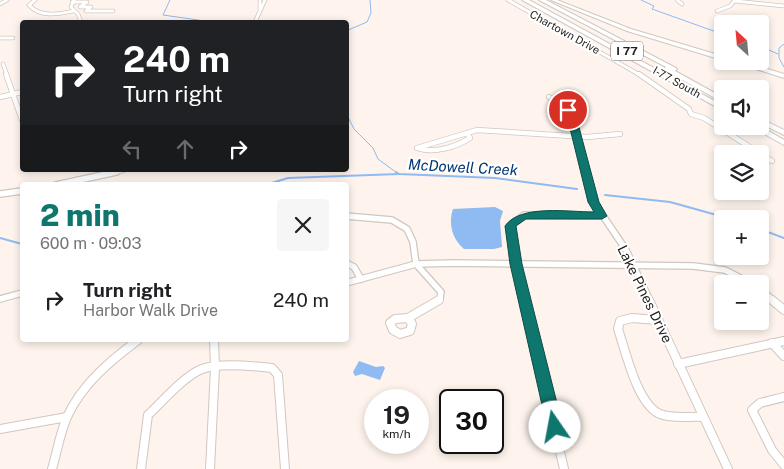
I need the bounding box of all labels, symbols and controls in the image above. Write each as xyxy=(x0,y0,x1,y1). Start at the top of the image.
street label: Chartown Drive xyxy=(528,8,602,56)
north arrow xyxy=(714,15,769,70)
map controls xyxy=(714,15,769,330)
text: 240 m xyxy=(123,39,230,80)
icon: right xyxy=(40,40,105,105)
road number: I 77 xyxy=(611,41,643,60)
street label: I-77 South xyxy=(651,64,703,100)
button: sound xyxy=(714,80,769,135)
text: Turn right xyxy=(123,81,223,107)
pin xyxy=(547,89,589,131)
icon: arrive xyxy=(554,96,582,124)
icon: left xyxy=(118,135,146,163)
icon: ahead xyxy=(171,135,199,163)
icon: right xyxy=(224,135,252,163)
button: layers xyxy=(714,145,769,200)
water label: McDowell Creek xyxy=(408,156,519,178)
text: 2 min xyxy=(40,197,120,233)
button: close xyxy=(277,199,329,251)
button: + xyxy=(714,210,769,265)
text: 600 m · 09:03 xyxy=(40,234,141,253)
street label: Lake Pines Drive xyxy=(614,243,676,346)
button: − xyxy=(714,275,769,330)
text: Turn right xyxy=(83,279,172,301)
icon: right xyxy=(40,286,68,314)
text: 240 m xyxy=(273,289,329,311)
text: Harbor Walk Drive xyxy=(83,301,218,320)
speed limit sign: 30 xyxy=(439,389,504,454)
text: 19 xyxy=(383,400,410,430)
position arrow xyxy=(528,400,580,452)
text: km/h xyxy=(382,427,411,441)

